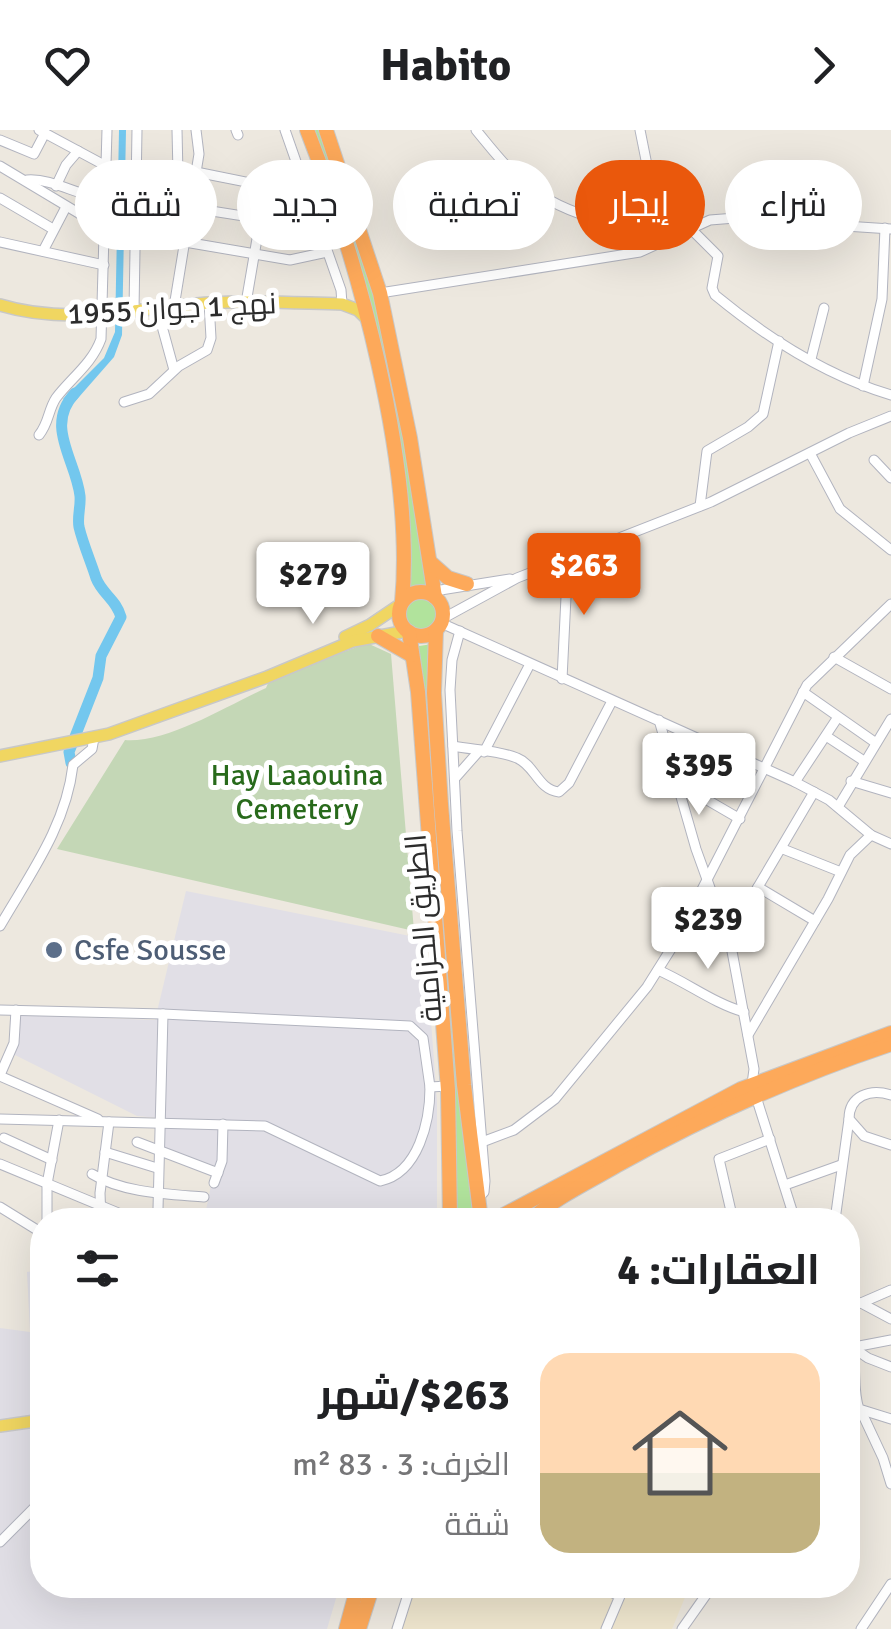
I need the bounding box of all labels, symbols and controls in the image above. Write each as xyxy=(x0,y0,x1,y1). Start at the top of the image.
icon: heart xyxy=(40,38,95,93)
text: Habito xyxy=(380,38,511,93)
icon: forward xyxy=(796,38,851,93)
chip: شقة xyxy=(75,160,217,250)
chip: جديد xyxy=(237,160,373,250)
chip: تصفية xyxy=(393,160,555,250)
chip: إيجار xyxy=(575,160,705,250)
chip: شراء xyxy=(725,160,862,250)
street label: نهج 1 جوان 1955 xyxy=(66,285,278,334)
pin: $263 xyxy=(525,533,643,618)
pin: $279 xyxy=(254,542,372,627)
text: $263 xyxy=(549,546,619,585)
text: $279 xyxy=(278,555,348,594)
pin: $395 xyxy=(640,733,758,818)
text: $395 xyxy=(664,746,734,785)
park label: Hay Laaouina Cemetery xyxy=(211,757,383,828)
street label: الطريق الحزامية xyxy=(397,832,451,1024)
pin: $239 xyxy=(649,887,767,972)
text: $239 xyxy=(673,900,743,939)
place label: Csfe Sousse xyxy=(74,932,227,969)
marker: Csfe Sousse xyxy=(43,939,65,961)
icon: filters xyxy=(70,1241,125,1296)
text: العقارات: 4 xyxy=(617,1245,820,1296)
text: $263/شهر xyxy=(318,1370,510,1421)
icon: home xyxy=(620,1393,740,1513)
text: الغرف: 3 · 83 m² xyxy=(292,1445,510,1484)
text: شقة xyxy=(445,1505,510,1544)

